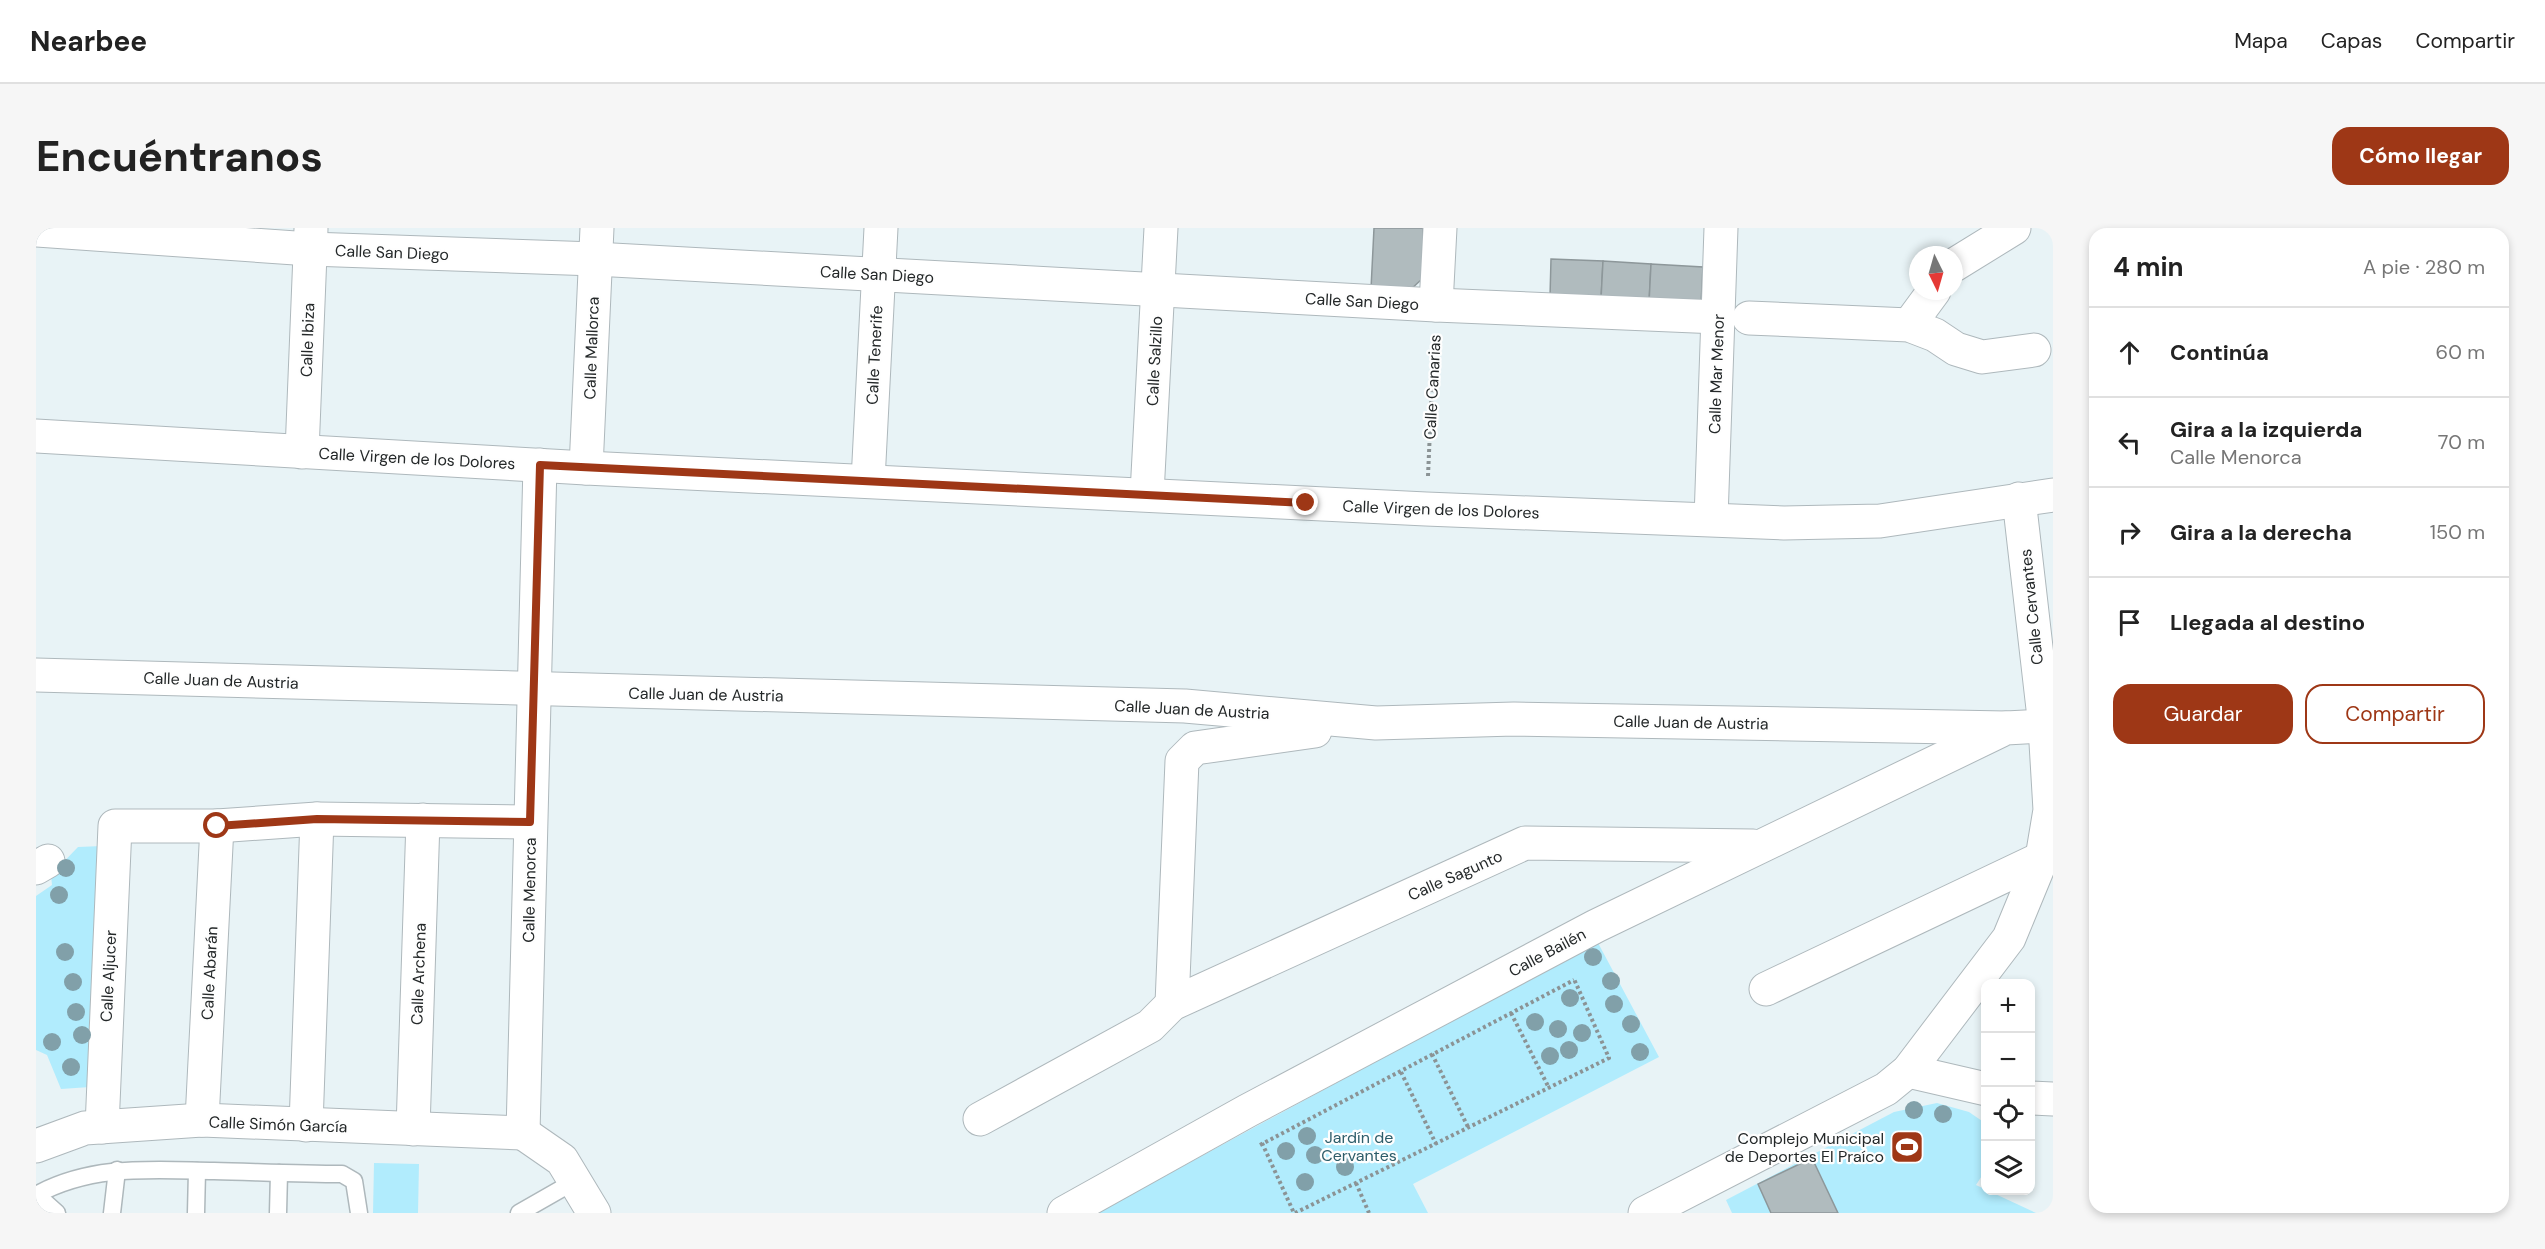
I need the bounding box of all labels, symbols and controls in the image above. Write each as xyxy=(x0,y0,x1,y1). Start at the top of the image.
text: Nearbee xyxy=(30,23,147,60)
text: Mapa xyxy=(2234,27,2288,55)
text: Capas xyxy=(2321,27,2382,55)
text: Compartir xyxy=(2415,27,2515,55)
button: Cómo llegar xyxy=(2332,127,2509,185)
text: Encuéntranos xyxy=(36,129,323,184)
street label: Calle San Diego xyxy=(335,240,449,265)
north arrow xyxy=(1909,246,1963,300)
text: 4 min xyxy=(2113,250,2184,284)
text: A pie · 280 m xyxy=(2363,254,2485,280)
street label: Calle San Diego xyxy=(819,261,934,288)
street label: Calle San Diego xyxy=(1304,288,1419,315)
street label: Calle Mallorca xyxy=(579,296,604,400)
street label: Calle Ibiza xyxy=(296,303,319,378)
street label: Calle Tenerife xyxy=(861,305,888,405)
street label: Calle Mar Menor xyxy=(1704,314,1729,434)
street label: Calle Salzillo xyxy=(1142,316,1167,407)
street label: Calle Canarias xyxy=(1419,334,1446,440)
icon: ahead xyxy=(2113,336,2146,369)
text: Continúa xyxy=(2170,338,2269,367)
text: 60 m xyxy=(2436,339,2485,365)
text: Gira a la izquierda xyxy=(2170,415,2362,444)
icon: left xyxy=(2113,426,2146,459)
text: 70 m xyxy=(2438,429,2485,455)
street label: Calle Virgen de los Dolores xyxy=(318,443,516,474)
text: Calle Menorca xyxy=(2170,444,2302,470)
route end xyxy=(1292,489,1318,515)
street label: Calle Virgen de los Dolores xyxy=(1342,496,1540,523)
icon: right xyxy=(2113,516,2146,549)
text: Gira a la derecha xyxy=(2170,518,2352,547)
text: 150 m xyxy=(2430,519,2485,545)
street label: Calle Cervantes xyxy=(2015,548,2048,666)
icon: arrive xyxy=(2113,606,2146,639)
text: Llegada al destino xyxy=(2170,608,2365,637)
street label: Calle Juan de Austria xyxy=(143,667,299,694)
street label: Calle Juan de Austria xyxy=(628,683,784,706)
button: Guardar xyxy=(2113,684,2293,744)
button: Compartir xyxy=(2305,684,2485,744)
street label: Calle Juan de Austria xyxy=(1114,695,1270,724)
street label: Calle Juan de Austria xyxy=(1613,711,1769,734)
route start xyxy=(203,812,229,838)
street label: Calle Menorca xyxy=(518,837,541,943)
street label: Calle Sagunto xyxy=(1405,845,1506,906)
street label: Calle Archena xyxy=(406,923,431,1025)
street label: Calle Bailén xyxy=(1505,923,1590,982)
street label: Calle Abarán xyxy=(197,926,222,1020)
street label: Calle Aljucer xyxy=(96,929,121,1023)
map controls xyxy=(1981,979,2035,1195)
button: + xyxy=(1981,979,2035,1033)
button: − xyxy=(1981,1033,2035,1087)
button: locate xyxy=(1981,1087,2035,1141)
street label: Calle Simón García xyxy=(208,1112,348,1137)
park label: Jardín de Cervantes xyxy=(1321,1127,1397,1166)
place label: Complejo Municipal de Deportes El Praíco xyxy=(1725,1128,1884,1167)
sports icon: Complejo Municipal de Deportes El Praíco xyxy=(1889,1129,1925,1165)
button: layers xyxy=(1981,1141,2035,1195)

